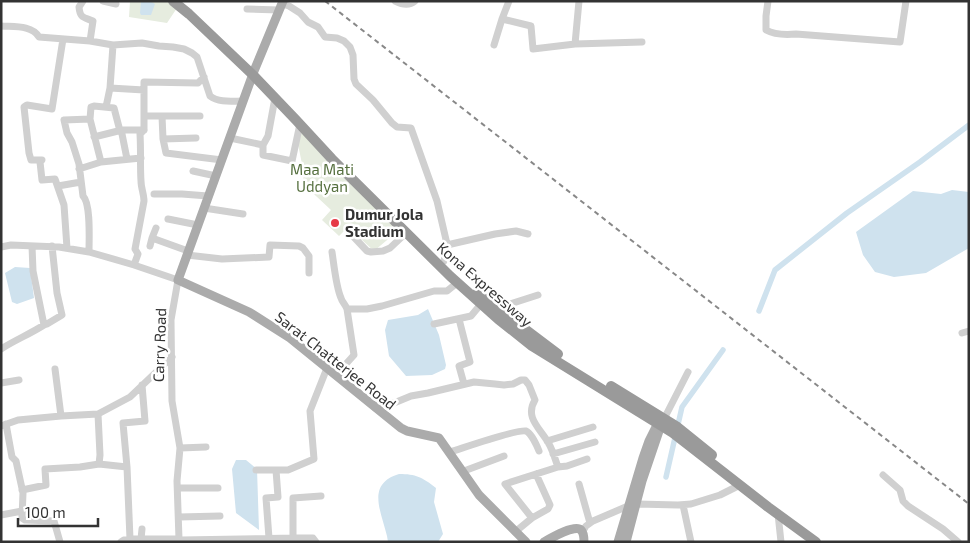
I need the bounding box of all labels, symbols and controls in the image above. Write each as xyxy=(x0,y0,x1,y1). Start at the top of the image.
park label: Maa Mati Uddyan xyxy=(290,160,354,195)
place label: Dumur Jola Stadium xyxy=(345,205,423,240)
marker: Dumur Jola Stadium xyxy=(329,217,341,229)
street label: Kona Expressway xyxy=(434,238,536,330)
street label: Sarat Chatterjee Road xyxy=(271,307,400,414)
street label: Carry Road xyxy=(149,308,169,382)
scale bar xyxy=(18,496,98,528)
text: 100 m xyxy=(25,503,66,521)

